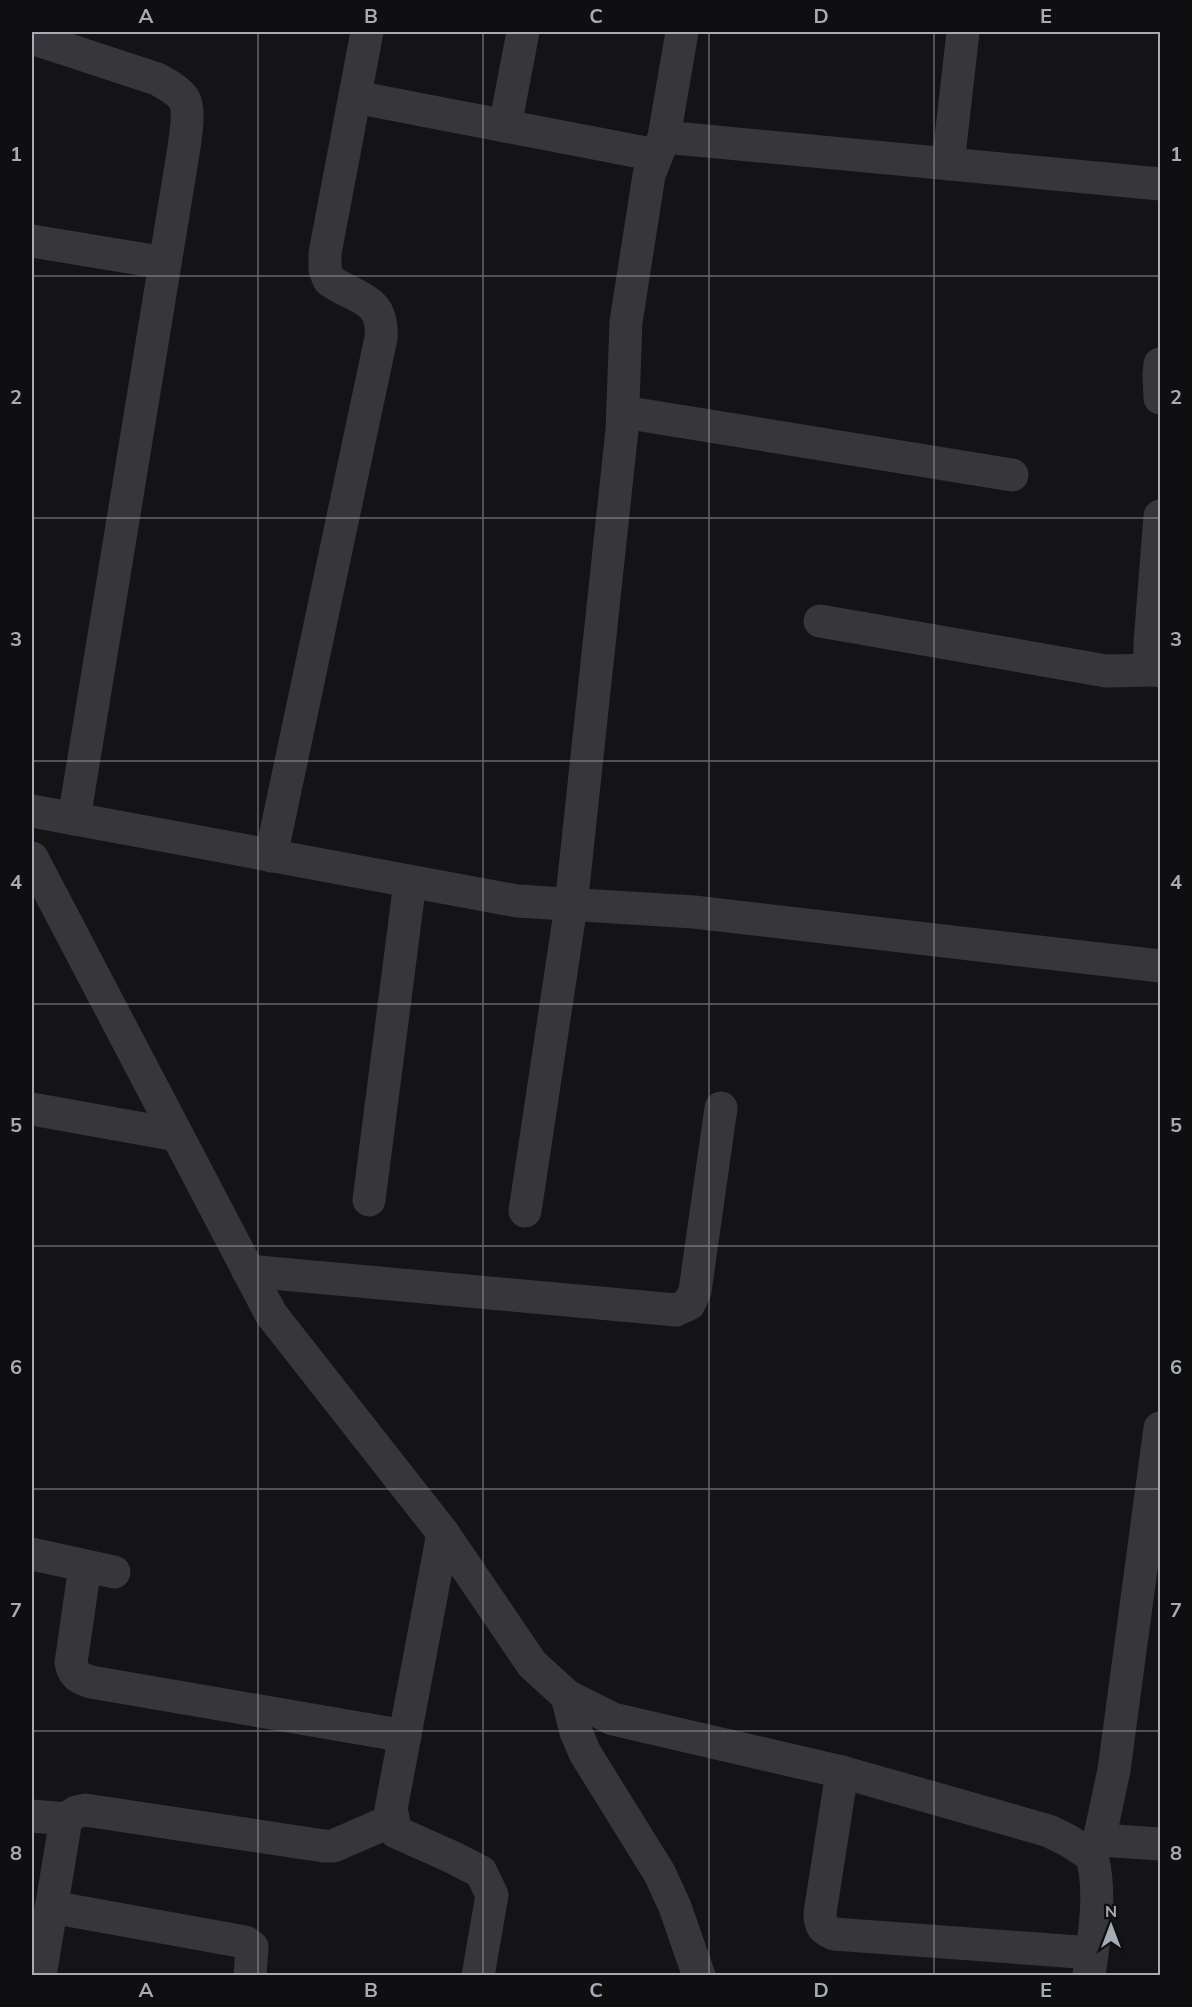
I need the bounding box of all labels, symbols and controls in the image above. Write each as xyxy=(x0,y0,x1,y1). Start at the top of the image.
text: A xyxy=(139,3,154,28)
text: B xyxy=(364,3,378,28)
text: C xyxy=(589,3,603,28)
text: D xyxy=(813,3,829,28)
text: E xyxy=(1040,3,1052,28)
text: 1 xyxy=(10,141,22,166)
text: 1 xyxy=(1170,141,1182,166)
text: 2 xyxy=(10,384,22,409)
text: 2 xyxy=(1170,384,1182,409)
text: 3 xyxy=(10,626,22,651)
text: 3 xyxy=(1170,626,1182,651)
text: 4 xyxy=(10,869,22,894)
text: 4 xyxy=(1170,869,1182,894)
text: 5 xyxy=(10,1112,22,1137)
text: 5 xyxy=(1170,1112,1182,1137)
text: 6 xyxy=(10,1354,22,1379)
text: 6 xyxy=(1170,1354,1182,1379)
text: 7 xyxy=(10,1597,22,1622)
text: 7 xyxy=(1170,1597,1182,1622)
text: 8 xyxy=(10,1840,22,1865)
text: 8 xyxy=(1170,1840,1182,1865)
north arrow xyxy=(1081,1896,1141,1956)
text: N xyxy=(1105,1901,1117,1921)
text: A xyxy=(139,1977,154,2002)
text: B xyxy=(364,1977,378,2002)
text: C xyxy=(589,1977,603,2002)
text: D xyxy=(813,1977,829,2002)
text: E xyxy=(1040,1977,1052,2002)

